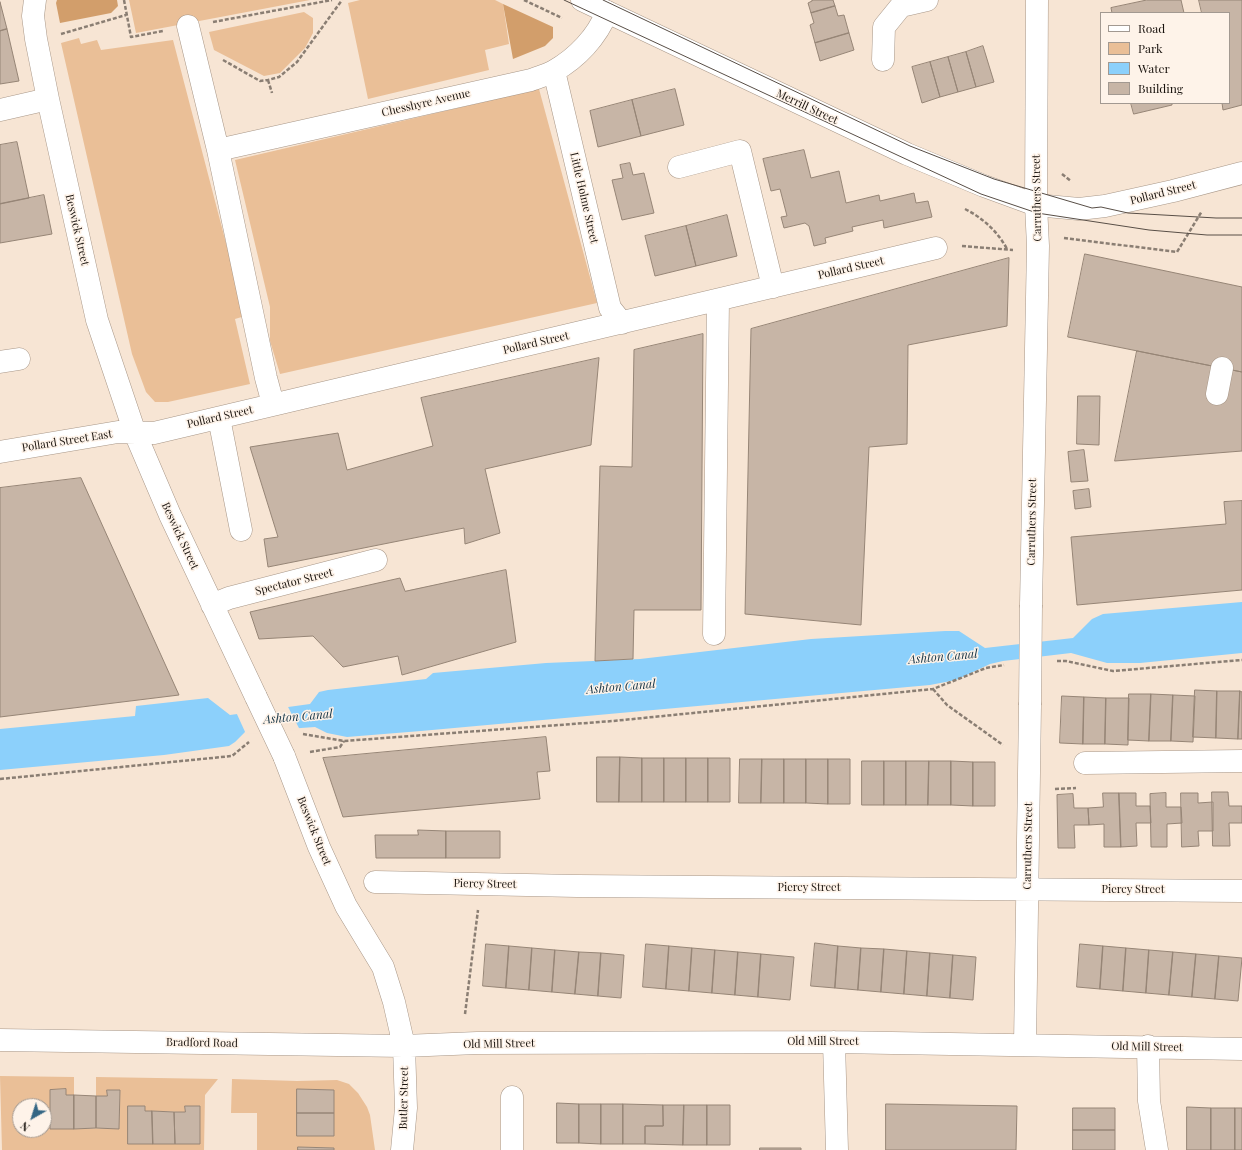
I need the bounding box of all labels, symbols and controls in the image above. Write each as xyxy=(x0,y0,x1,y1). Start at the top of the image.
legend xyxy=(1100,12,1230,104)
text: Road xyxy=(1138,20,1165,36)
text: Park xyxy=(1138,40,1163,56)
text: Water xyxy=(1138,60,1170,76)
text: Building xyxy=(1138,80,1183,96)
street label: Chesshyre Avenue xyxy=(380,86,472,120)
street label: Merrill Street xyxy=(774,87,840,127)
street label: Little Holme Street xyxy=(567,151,601,245)
street label: Carruthers Street xyxy=(1030,154,1044,242)
street label: Pollard Street xyxy=(1129,178,1197,208)
street label: Beswick Street xyxy=(62,193,92,267)
street label: Pollard Street xyxy=(817,254,885,282)
street label: Pollard Street xyxy=(502,329,570,357)
street label: Pollard Street xyxy=(186,403,254,431)
street label: Pollard Street East xyxy=(21,427,113,455)
street label: Carruthers Street xyxy=(1025,478,1039,566)
street label: Beswick Street xyxy=(159,500,201,572)
street label: Spectator Street xyxy=(254,566,334,598)
water label: Ashton Canal xyxy=(908,647,978,667)
water label: Ashton Canal xyxy=(586,677,656,697)
water label: Ashton Canal xyxy=(263,707,333,727)
street label: Beswick Street xyxy=(294,795,334,867)
street label: Carruthers Street xyxy=(1021,802,1035,890)
street label: Piercy Street xyxy=(453,877,517,891)
street label: Piercy Street xyxy=(777,881,841,895)
street label: Piercy Street xyxy=(1101,883,1165,897)
street label: Old Mill Street xyxy=(787,1035,859,1049)
street label: Bradford Road xyxy=(166,1036,238,1050)
street label: Old Mill Street xyxy=(463,1037,535,1051)
street label: Old Mill Street xyxy=(1111,1040,1183,1054)
street label: Butler Street xyxy=(397,1066,411,1130)
north arrow xyxy=(12,1098,52,1138)
text: N xyxy=(17,1119,33,1135)

